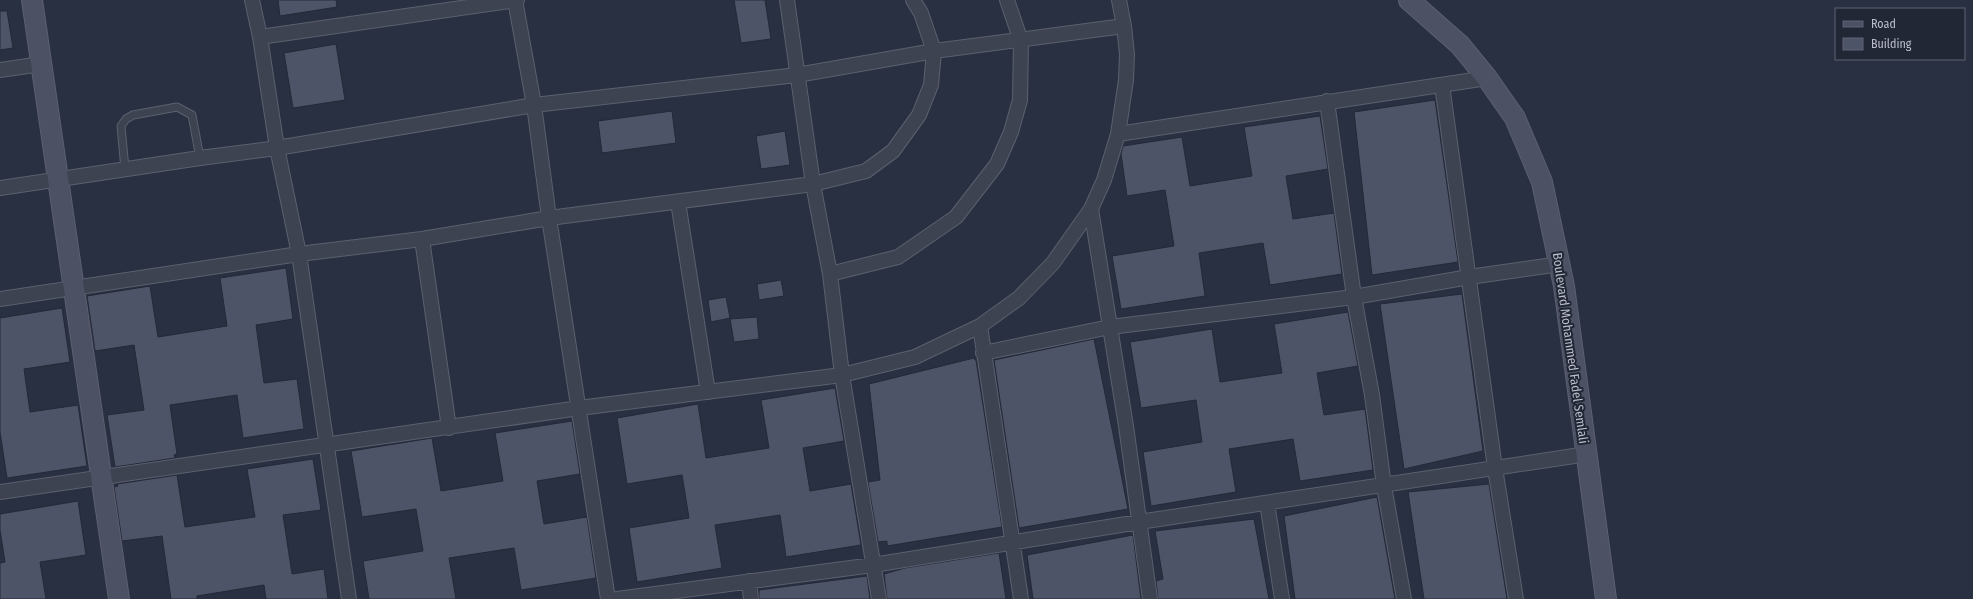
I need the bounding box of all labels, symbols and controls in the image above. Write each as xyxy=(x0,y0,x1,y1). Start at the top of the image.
legend xyxy=(1835,8,1965,60)
text: Road xyxy=(1871,17,1896,31)
text: Building xyxy=(1871,37,1912,51)
street label: Boulevard Mohammed Fadel Semlali xyxy=(1550,252,1591,445)

